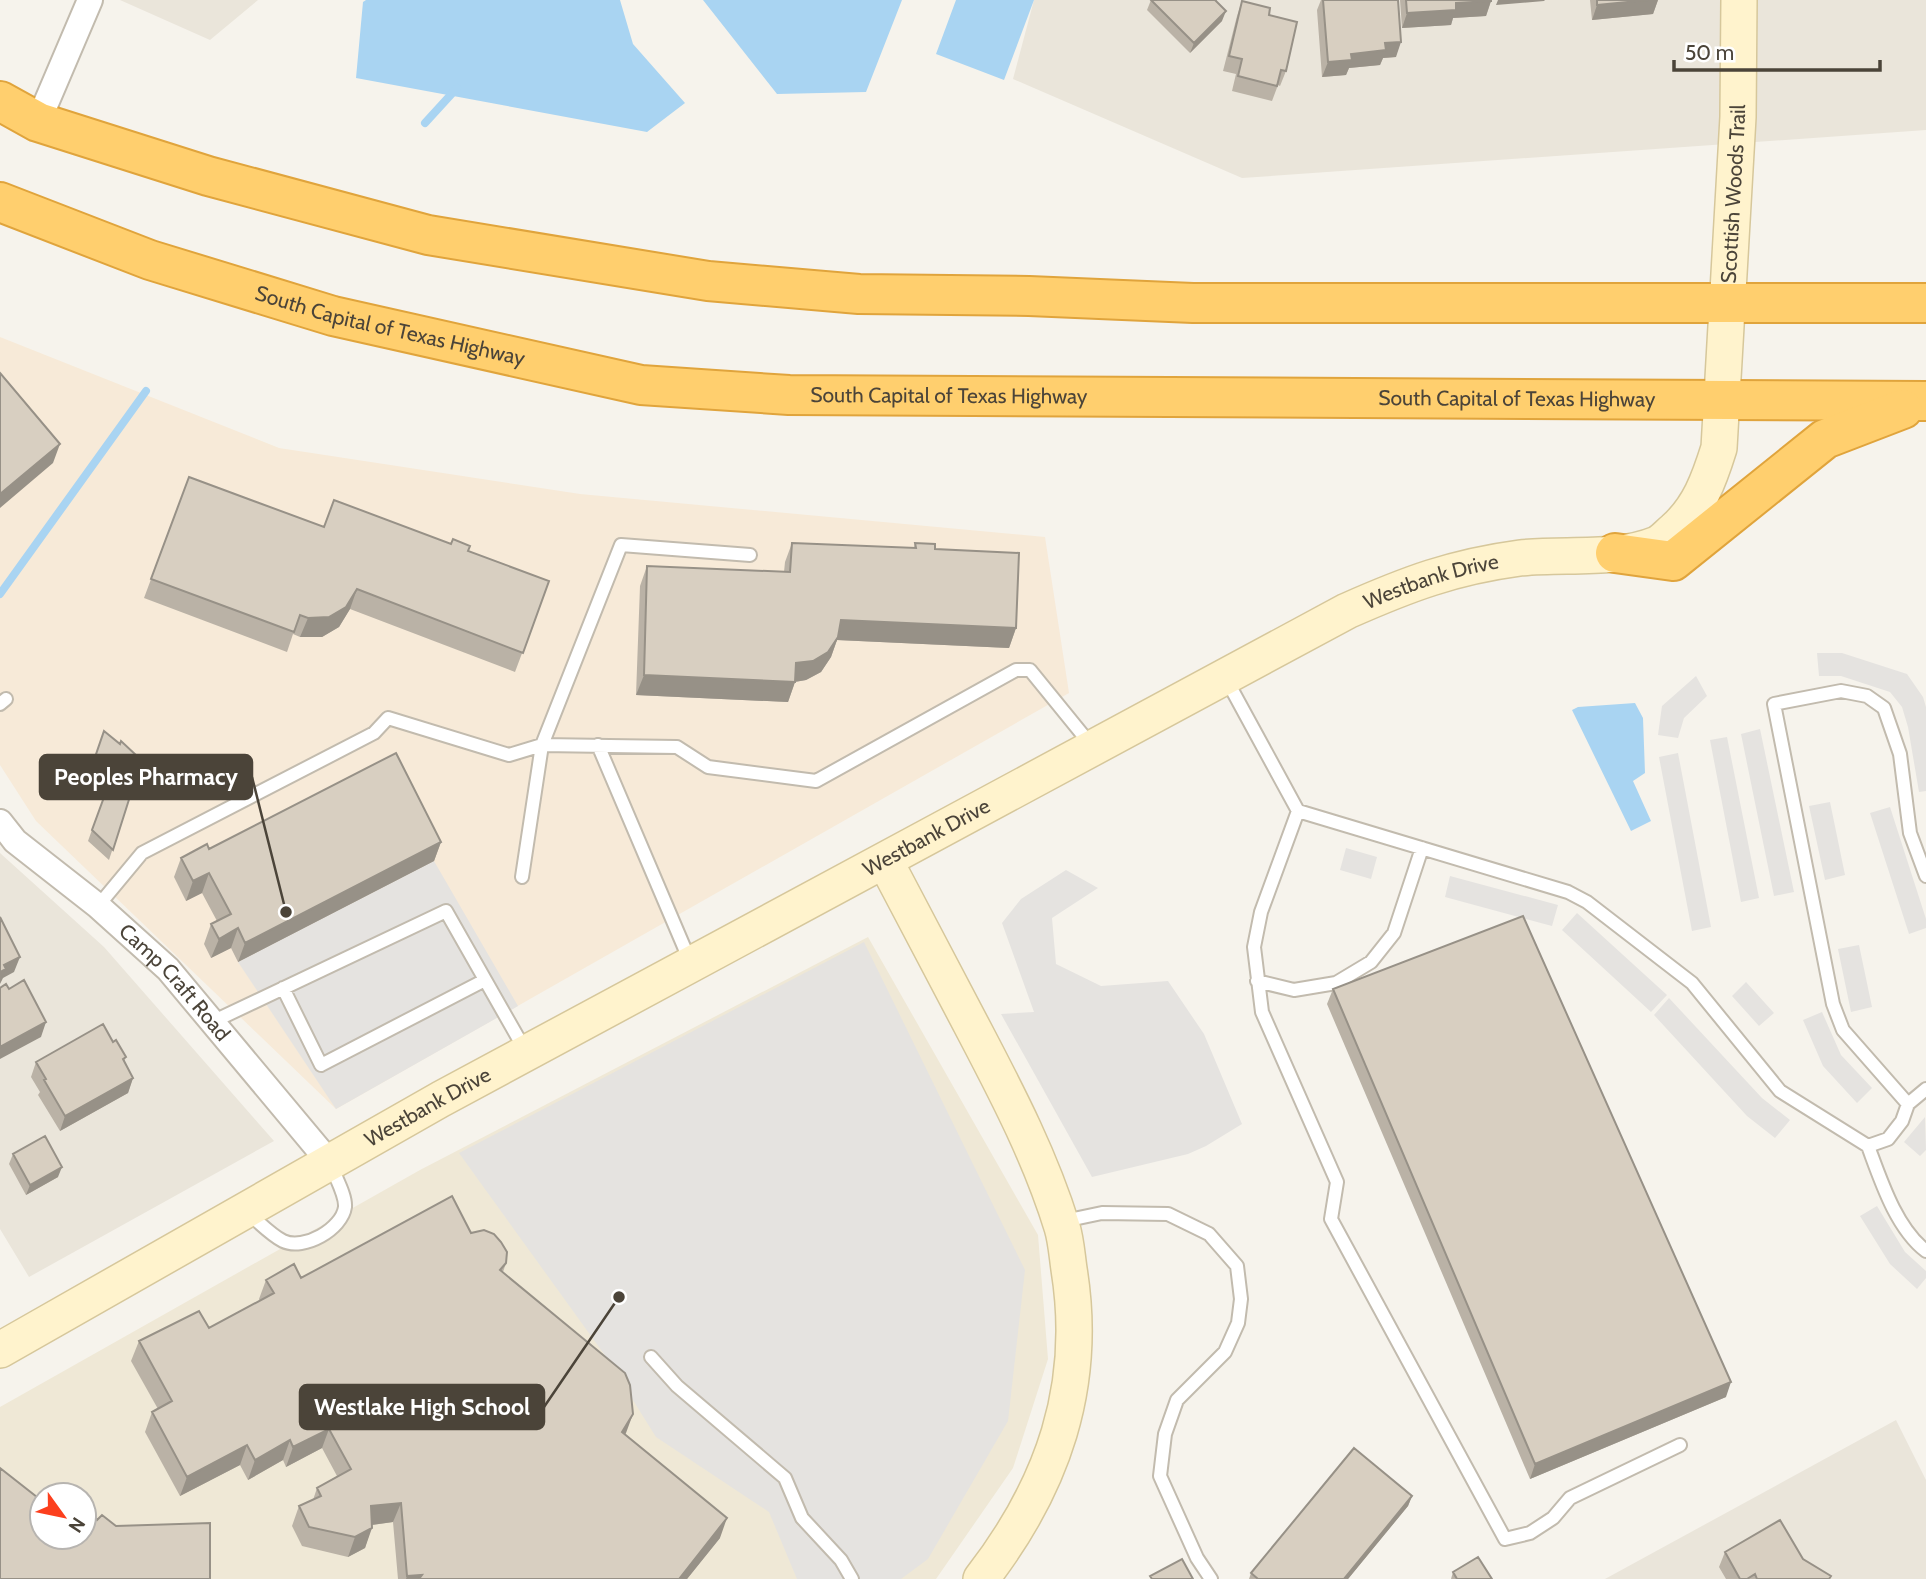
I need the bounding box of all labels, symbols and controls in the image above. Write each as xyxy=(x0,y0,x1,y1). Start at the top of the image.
scale bar xyxy=(1674,28,1881,72)
text: 50 m xyxy=(1685,40,1734,65)
street label: Scottish Woods Trail xyxy=(1715,104,1750,284)
street label: South Capital of Texas Highway xyxy=(252,280,528,371)
street label: South Capital of Texas Highway xyxy=(810,382,1088,409)
street label: South Capital of Texas Highway xyxy=(1378,385,1656,412)
street label: Westbank Drive xyxy=(1360,548,1501,614)
callout: Peoples Pharmacy xyxy=(40,755,252,799)
text: Peoples Pharmacy xyxy=(54,763,239,791)
street label: Westbank Drive xyxy=(859,793,994,881)
street label: Camp Craft Road xyxy=(114,918,236,1046)
street label: Westbank Drive xyxy=(360,1061,495,1152)
callout: Westlake High School xyxy=(300,1385,544,1429)
text: Westlake High School xyxy=(314,1393,530,1421)
north arrow xyxy=(28,1481,98,1551)
text: N xyxy=(64,1513,90,1537)

